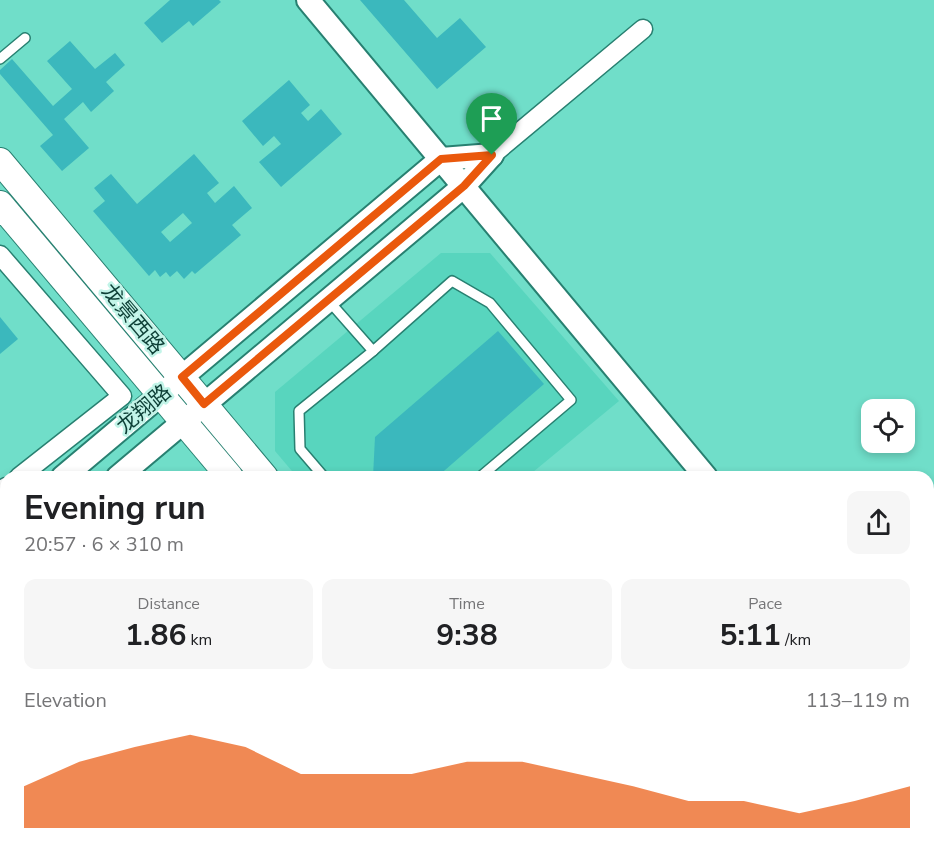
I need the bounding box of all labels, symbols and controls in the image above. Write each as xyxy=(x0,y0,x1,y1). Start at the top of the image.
pin xyxy=(466,93,517,155)
icon: arrive xyxy=(475,102,508,135)
street label: 龙景西路 xyxy=(95,278,171,360)
street label: 龙翔路 xyxy=(111,378,177,440)
map controls xyxy=(861,399,915,453)
button: locate xyxy=(861,399,915,453)
text: Evening run xyxy=(24,486,206,531)
button: share xyxy=(847,491,910,554)
text: 20:57 · 6 × 310 m xyxy=(24,531,184,558)
text: Distance xyxy=(138,593,200,615)
text: Time xyxy=(449,593,485,615)
text: Pace xyxy=(748,593,782,615)
text: 1.86 xyxy=(125,615,186,656)
text: 9:38 xyxy=(436,615,498,656)
text: 5:11 xyxy=(719,615,781,656)
text: km xyxy=(186,629,212,651)
text: /km xyxy=(781,629,811,651)
text: Elevation xyxy=(24,687,107,714)
text: 113–119 m xyxy=(806,687,910,714)

